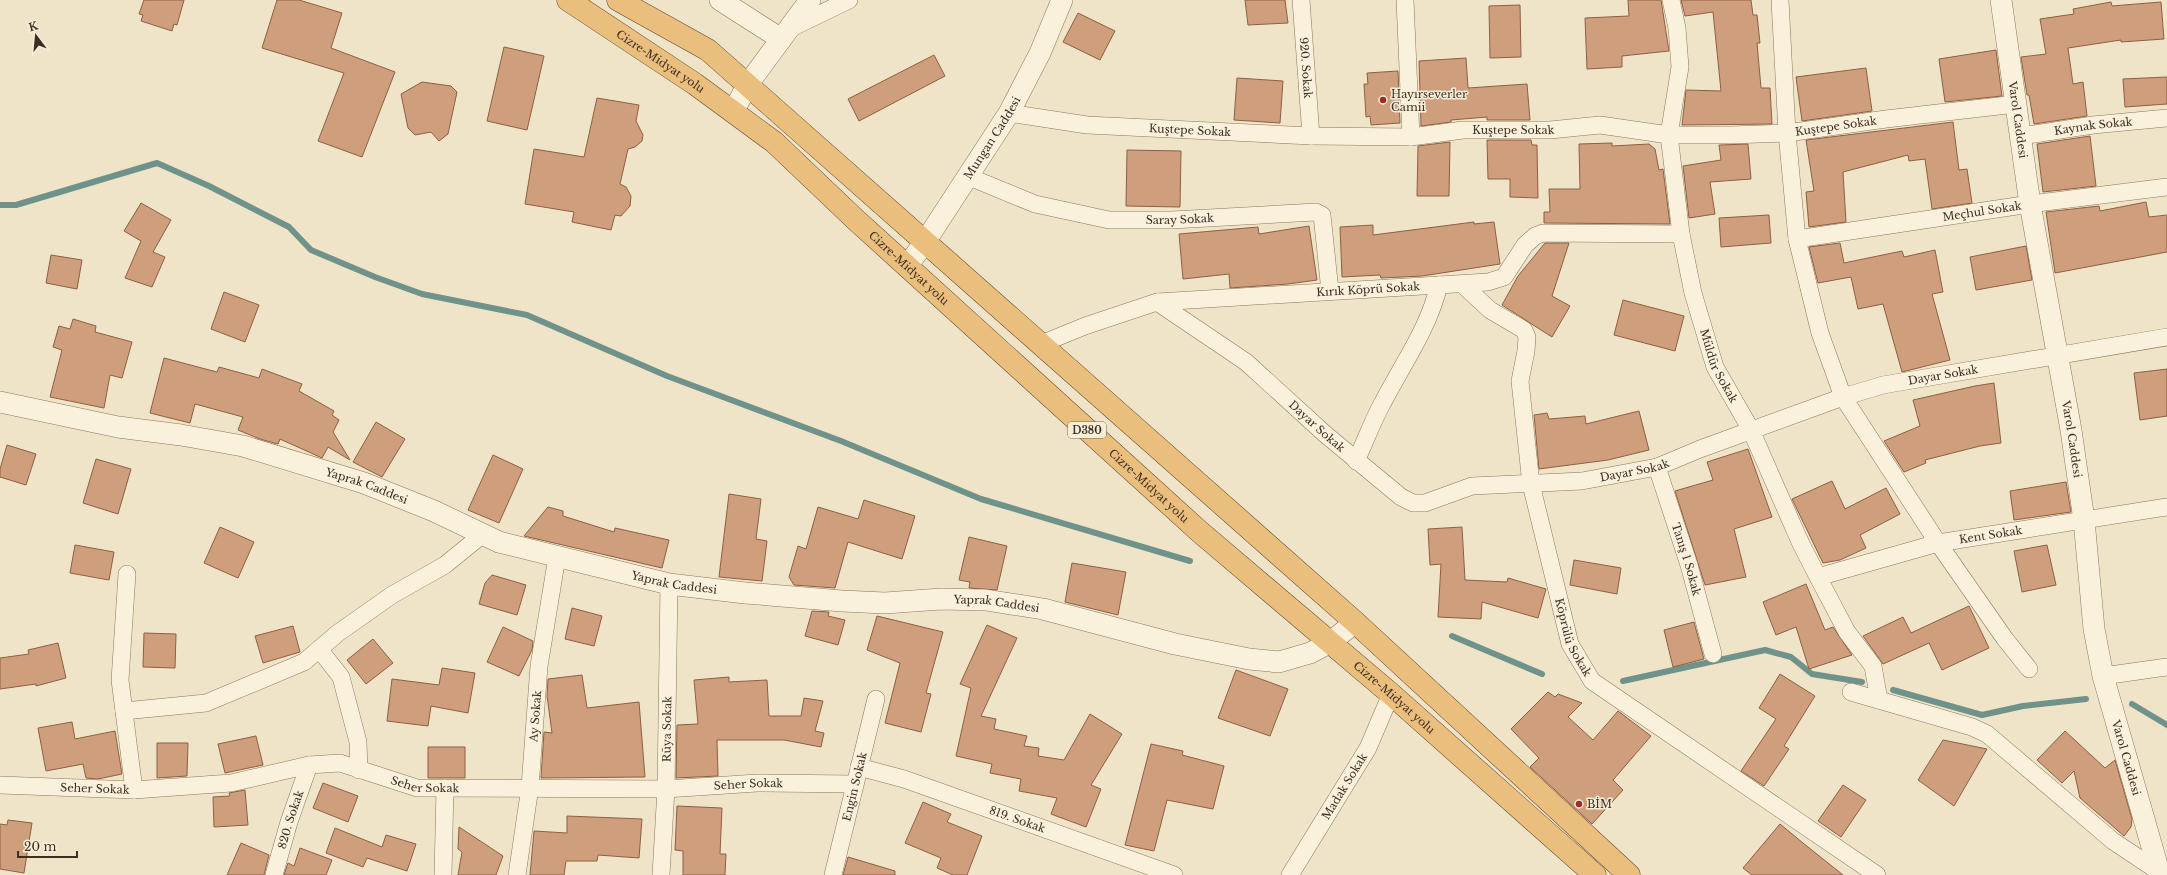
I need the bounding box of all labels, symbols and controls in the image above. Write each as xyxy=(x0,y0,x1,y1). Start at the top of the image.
north arrow xyxy=(16,16,56,56)
text: K xyxy=(27,18,40,34)
street label: Cizre-Midyat yolu xyxy=(614,27,708,96)
street label: 920. Sokak xyxy=(1297,37,1315,99)
street label: Varol Caddesi xyxy=(2005,79,2030,159)
place label: Hayırseverler Camii xyxy=(1391,87,1468,114)
street label: Mungan Caddesi xyxy=(961,94,1023,182)
marker: Hayırseverler Camii xyxy=(1378,95,1388,105)
street label: Kuştepe Sokak xyxy=(1794,113,1878,139)
street label: Kaynak Sokak xyxy=(2053,114,2133,138)
street label: Kuştepe Sokak xyxy=(1149,121,1232,139)
street label: Kuştepe Sokak xyxy=(1472,123,1555,137)
street label: Meçhul Sokak xyxy=(1942,198,2023,224)
street label: Saray Sokak xyxy=(1146,211,1214,227)
street label: Cizre-Midyat yolu xyxy=(866,228,952,308)
street label: Kırık Köprü Sokak xyxy=(1316,279,1421,299)
street label: Müldür Sokak xyxy=(1697,327,1741,405)
street label: Dayar Sokak xyxy=(1907,362,1979,388)
street label: Dayar Sokak xyxy=(1286,397,1348,455)
street label: Varol Caddesi xyxy=(2059,399,2085,479)
road number: D380 xyxy=(1068,422,1106,438)
street label: Cizre-Midyat yolu xyxy=(1106,446,1192,526)
street label: Dayar Sokak xyxy=(1599,456,1672,485)
street label: Yaprak Caddesi xyxy=(323,464,410,507)
street label: Tanış 1 Sokak xyxy=(1669,521,1704,598)
street label: Kent Sokak xyxy=(1958,523,2023,547)
street label: Yaprak Caddesi xyxy=(629,568,718,597)
street label: Yaprak Caddesi xyxy=(952,592,1041,615)
street label: Köprülü Sokak xyxy=(1552,597,1595,679)
street label: Cizre-Midyat yolu xyxy=(1351,658,1438,737)
street label: Ay Sokak xyxy=(526,690,544,743)
street label: Rüya Sokak xyxy=(659,696,674,762)
street label: Varol Caddesi xyxy=(2109,717,2144,797)
street label: Engin Sokak xyxy=(839,750,870,823)
street label: Madak Sokak xyxy=(1319,750,1370,822)
street label: Seher Sokak xyxy=(389,773,460,795)
street label: Seher Sokak xyxy=(713,776,783,793)
street label: Seher Sokak xyxy=(60,780,130,797)
street label: 820. Sokak xyxy=(275,788,307,851)
place label: BİM xyxy=(1587,797,1612,811)
marker: BİM xyxy=(1574,799,1584,809)
street label: 819. Sokak xyxy=(988,803,1048,836)
scale bar xyxy=(18,833,77,859)
text: 20 m xyxy=(24,839,56,854)

